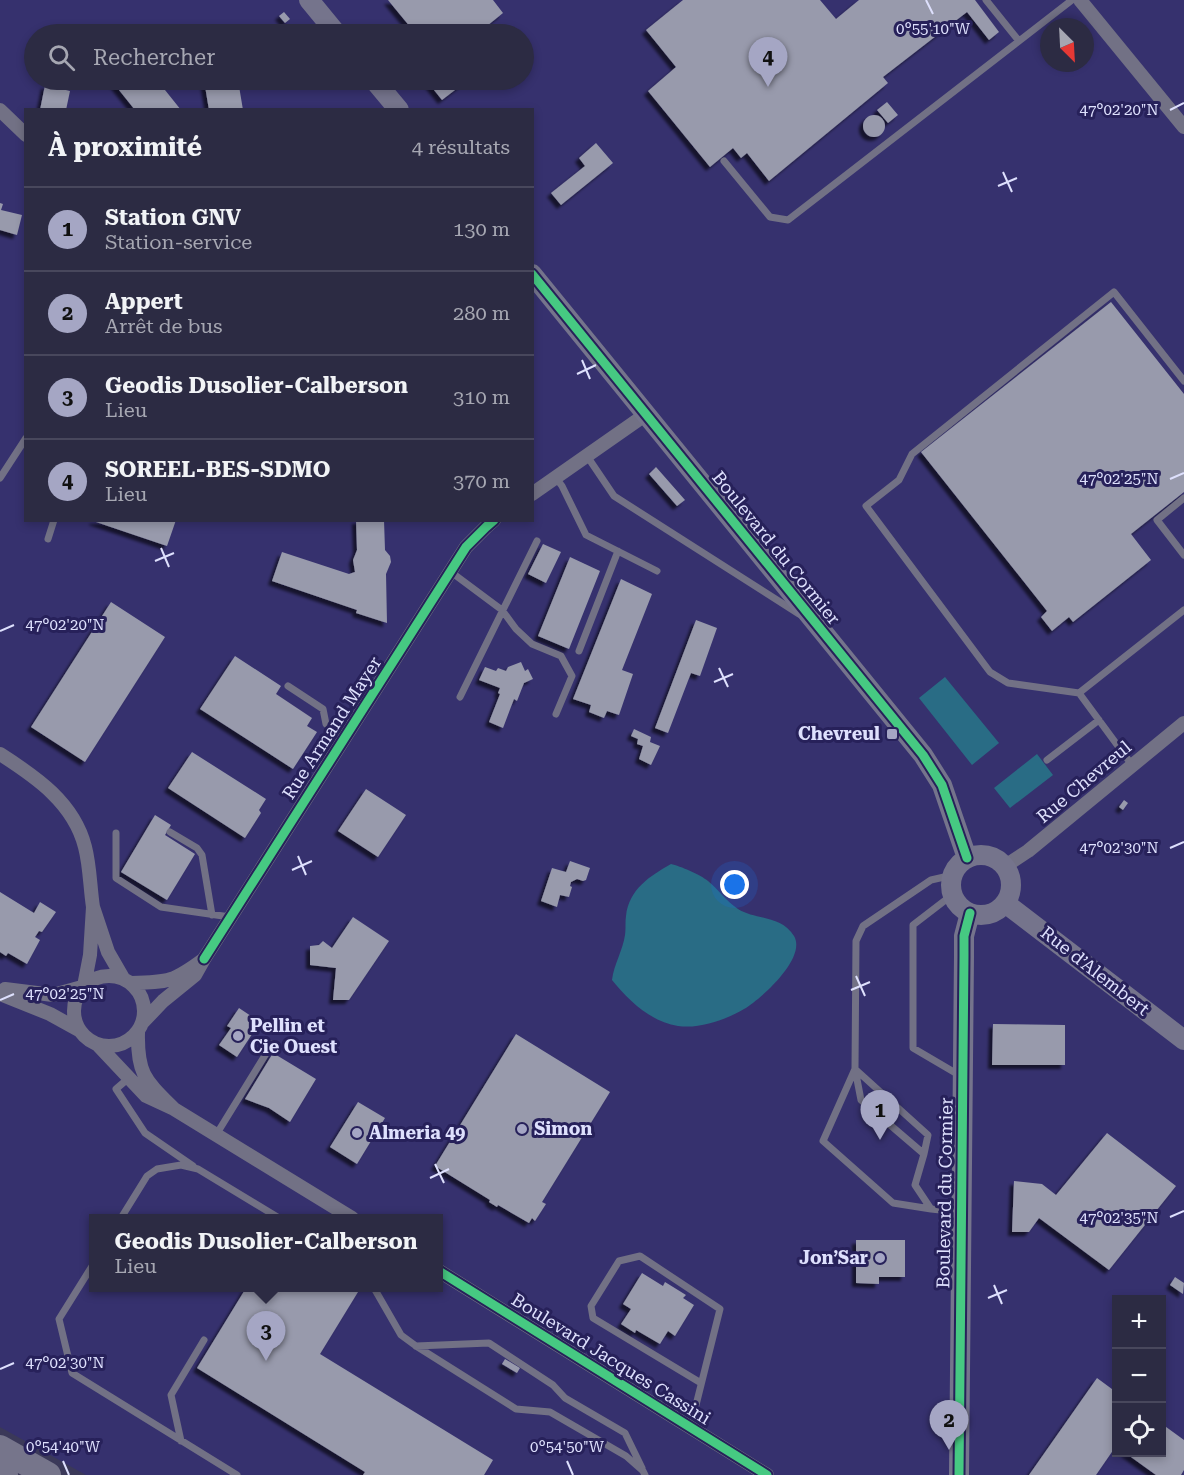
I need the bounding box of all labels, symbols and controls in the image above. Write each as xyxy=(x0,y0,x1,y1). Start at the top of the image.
north arrow xyxy=(1040,18,1094,72)
text: 0°55'10"W xyxy=(896,20,971,38)
search box xyxy=(24,24,534,90)
pin: 4 xyxy=(748,38,788,87)
icon: search xyxy=(45,41,78,74)
text: Rechercher xyxy=(93,45,215,70)
text: 47°02'20"N xyxy=(1079,101,1159,119)
text: À proximité xyxy=(48,132,202,162)
text: 4 résultats xyxy=(412,135,510,159)
text: Station GNV xyxy=(105,205,241,230)
text: 1 xyxy=(62,217,73,241)
text: 130 m xyxy=(453,217,510,241)
text: Station-service xyxy=(105,230,252,254)
text: Appert xyxy=(105,289,183,314)
text: 2 xyxy=(62,301,73,325)
text: 280 m xyxy=(453,301,510,325)
text: Arrêt de bus xyxy=(105,314,222,338)
text: Geodis Dusolier-Calberson xyxy=(105,373,408,398)
text: 3 xyxy=(62,385,73,409)
text: 310 m xyxy=(453,385,510,409)
text: Lieu xyxy=(105,398,147,422)
text: SOREEL-BES-SDMO xyxy=(105,457,331,482)
street label: Boulevard du Cormier xyxy=(708,467,845,629)
text: 4 xyxy=(62,469,73,493)
text: 370 m xyxy=(453,469,510,493)
text: 47°02'25"N xyxy=(1079,470,1159,488)
text: Lieu xyxy=(105,482,147,506)
text: 47°02'20"N xyxy=(25,616,105,634)
street label: Rue Armand Mayer xyxy=(278,653,385,803)
place label: Chevreul xyxy=(798,723,880,744)
marker: Chevreul xyxy=(885,727,899,741)
street label: Rue Chevreul xyxy=(1032,736,1135,827)
text: 47°02'30"N xyxy=(1079,839,1159,857)
your location xyxy=(720,870,749,899)
street label: Rue d’Alembert xyxy=(1037,922,1154,1020)
text: 47°02'25"N xyxy=(25,985,105,1003)
place label: Pellin et Cie Ouest xyxy=(250,1015,337,1057)
marker: Pellin et Cie Ouest xyxy=(231,1029,245,1043)
pin: 1 xyxy=(860,1090,900,1140)
street label: Boulevard du Cormier xyxy=(932,1097,957,1289)
place label: Simon xyxy=(534,1118,592,1139)
place label: Almeria 49 xyxy=(369,1122,465,1143)
marker: Simon xyxy=(515,1122,529,1136)
marker: Almeria 49 xyxy=(350,1126,364,1140)
text: 47°02'35"N xyxy=(1079,1209,1159,1227)
popup xyxy=(89,1214,443,1292)
text: Geodis Dusolier-Calberson xyxy=(115,1229,417,1254)
place label: Jon’Sar xyxy=(799,1247,868,1268)
marker: Jon’Sar xyxy=(873,1251,887,1265)
text: Lieu xyxy=(115,1254,157,1278)
street label: Boulevard Jacques Cassini xyxy=(508,1289,715,1429)
map controls xyxy=(1112,1295,1166,1457)
button: + xyxy=(1112,1295,1166,1349)
pin: 3 xyxy=(246,1312,286,1361)
button: − xyxy=(1112,1349,1166,1403)
text: 47°02'30"N xyxy=(25,1354,105,1372)
pin: 2 xyxy=(930,1400,968,1450)
button: locate xyxy=(1112,1403,1166,1457)
text: 0°54'40"W xyxy=(26,1438,101,1456)
text: 0°54'50"W xyxy=(530,1438,605,1456)

